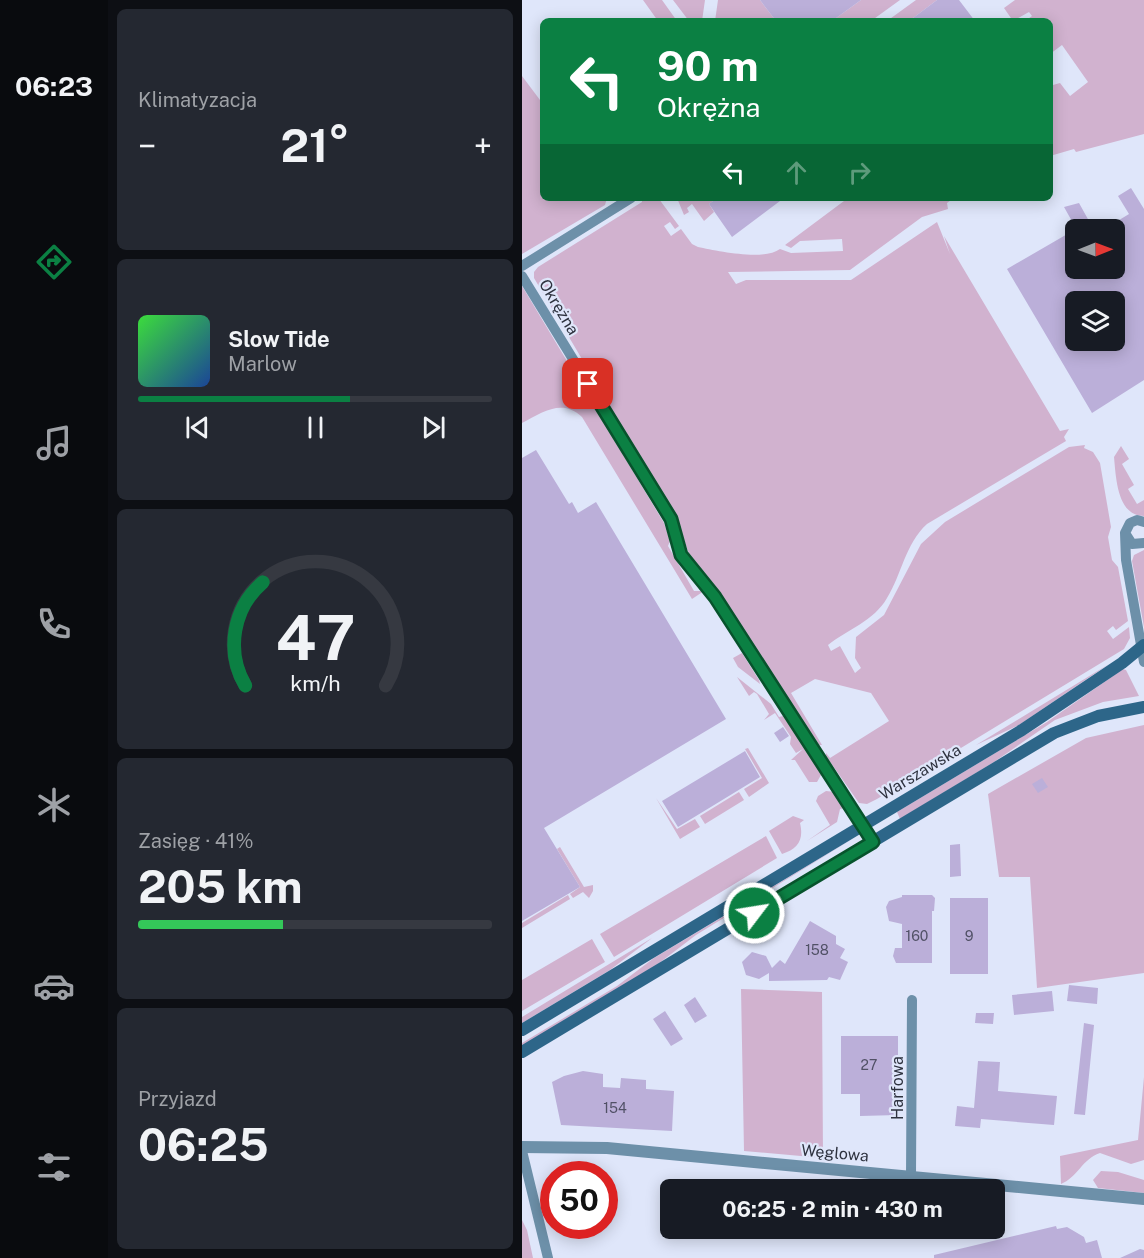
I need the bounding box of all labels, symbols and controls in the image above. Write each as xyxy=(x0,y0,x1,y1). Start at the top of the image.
text: 90 m xyxy=(657,41,759,90)
icon: left xyxy=(558,42,636,120)
text: 06:23 xyxy=(15,70,93,102)
text: Klimatyzacja xyxy=(138,88,257,112)
text: Okrężna xyxy=(657,91,761,123)
text: 21° xyxy=(280,119,350,172)
text: − xyxy=(138,127,156,165)
text: + xyxy=(474,127,492,165)
icon: left xyxy=(717,156,750,189)
icon: ahead xyxy=(780,156,813,189)
icon: right xyxy=(843,156,876,189)
north arrow xyxy=(1065,219,1125,279)
map controls xyxy=(1065,219,1125,351)
icon: directions xyxy=(33,241,75,283)
street label: Okrężna xyxy=(535,276,583,338)
button: layers xyxy=(1065,291,1125,351)
text: Slow Tide xyxy=(228,326,330,352)
text: Marlow xyxy=(228,352,297,376)
pin xyxy=(562,358,613,409)
icon: arrive xyxy=(571,367,604,400)
icon: previous xyxy=(181,411,214,444)
icon: pause xyxy=(299,411,332,444)
icon: next xyxy=(417,411,450,444)
icon: music xyxy=(33,422,75,464)
text: 47 xyxy=(275,601,355,674)
icon: phone xyxy=(33,603,75,645)
text: km/h xyxy=(290,671,340,696)
street label: Warszawska xyxy=(876,740,964,804)
icon: climate xyxy=(33,784,75,826)
text: Zasięg · 41% xyxy=(138,829,254,853)
text: 205 km xyxy=(138,860,302,913)
position arrow xyxy=(722,881,786,945)
house number: 160 xyxy=(906,928,928,944)
house number: 9 xyxy=(965,928,974,944)
house number: 158 xyxy=(805,942,829,958)
icon: car xyxy=(33,965,75,1007)
street label: Harfowa xyxy=(888,1056,907,1120)
house number: 27 xyxy=(861,1057,877,1073)
text: Przyjazd xyxy=(138,1087,217,1111)
house number: 154 xyxy=(603,1100,627,1116)
text: 06:25 xyxy=(138,1118,269,1171)
street label: Węglowa xyxy=(800,1141,870,1165)
icon: filters xyxy=(33,1146,75,1188)
speed limit sign: 50 xyxy=(540,1161,618,1239)
text: 06:25 · 2 min · 430 m xyxy=(722,1196,943,1222)

